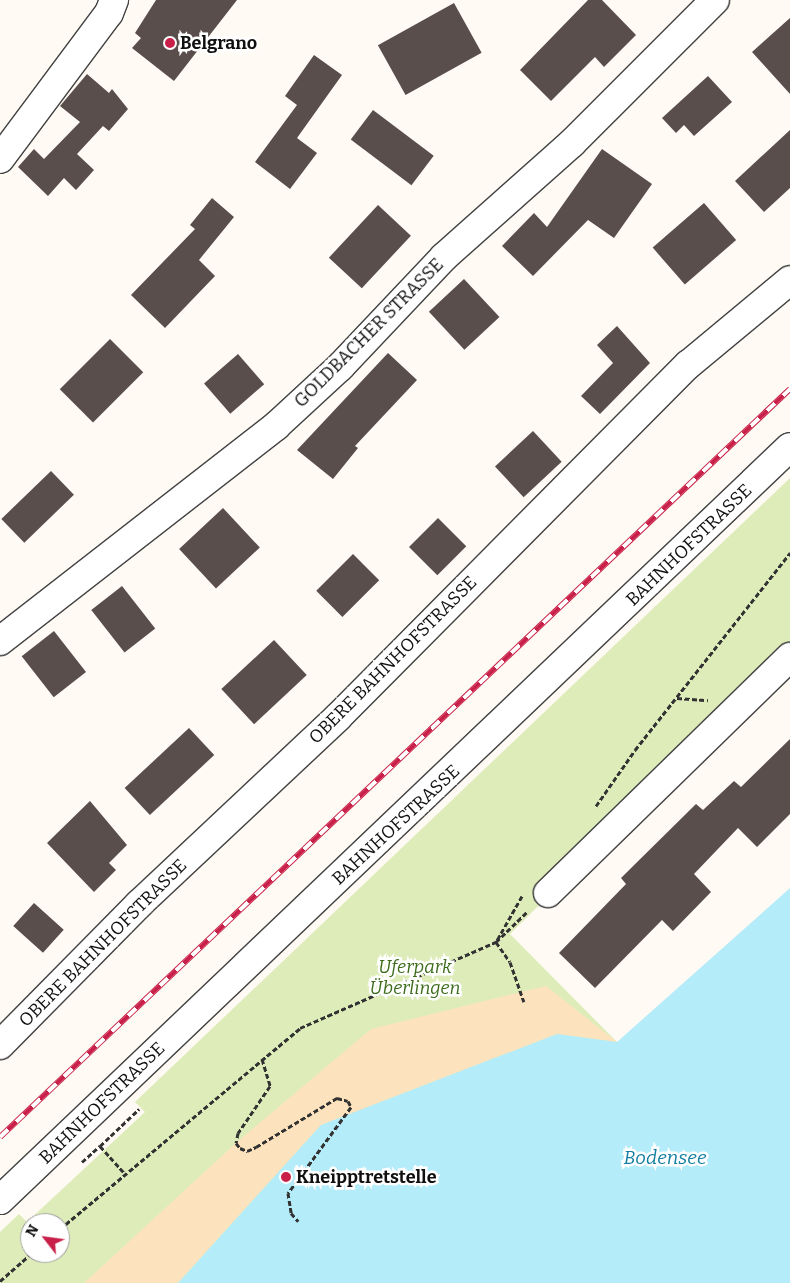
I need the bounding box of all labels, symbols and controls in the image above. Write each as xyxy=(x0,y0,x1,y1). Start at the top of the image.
place label: Belgrano xyxy=(180,32,257,54)
marker: Belgrano xyxy=(164,37,176,49)
street label: GOLDBACHER STRASSE xyxy=(290,254,448,412)
street label: BAHNHOFSTRASSE xyxy=(622,480,756,610)
street label: OBERE BAHNHOFSTRASSE xyxy=(305,572,481,748)
street label: BAHNHOFSTRASSE xyxy=(328,760,464,890)
street label: OBERE BAHNHOFSTRASSE xyxy=(15,855,191,1031)
park label: Uferpark Überlingen xyxy=(370,957,460,1000)
street label: BAHNHOFSTRASSE xyxy=(35,1038,169,1168)
water label: Bodensee xyxy=(624,1147,706,1169)
place label: Kneipptretstelle xyxy=(296,1166,437,1188)
marker: Kneipptretstelle xyxy=(280,1171,292,1183)
north arrow xyxy=(20,1213,70,1263)
text: N xyxy=(22,1222,43,1240)

